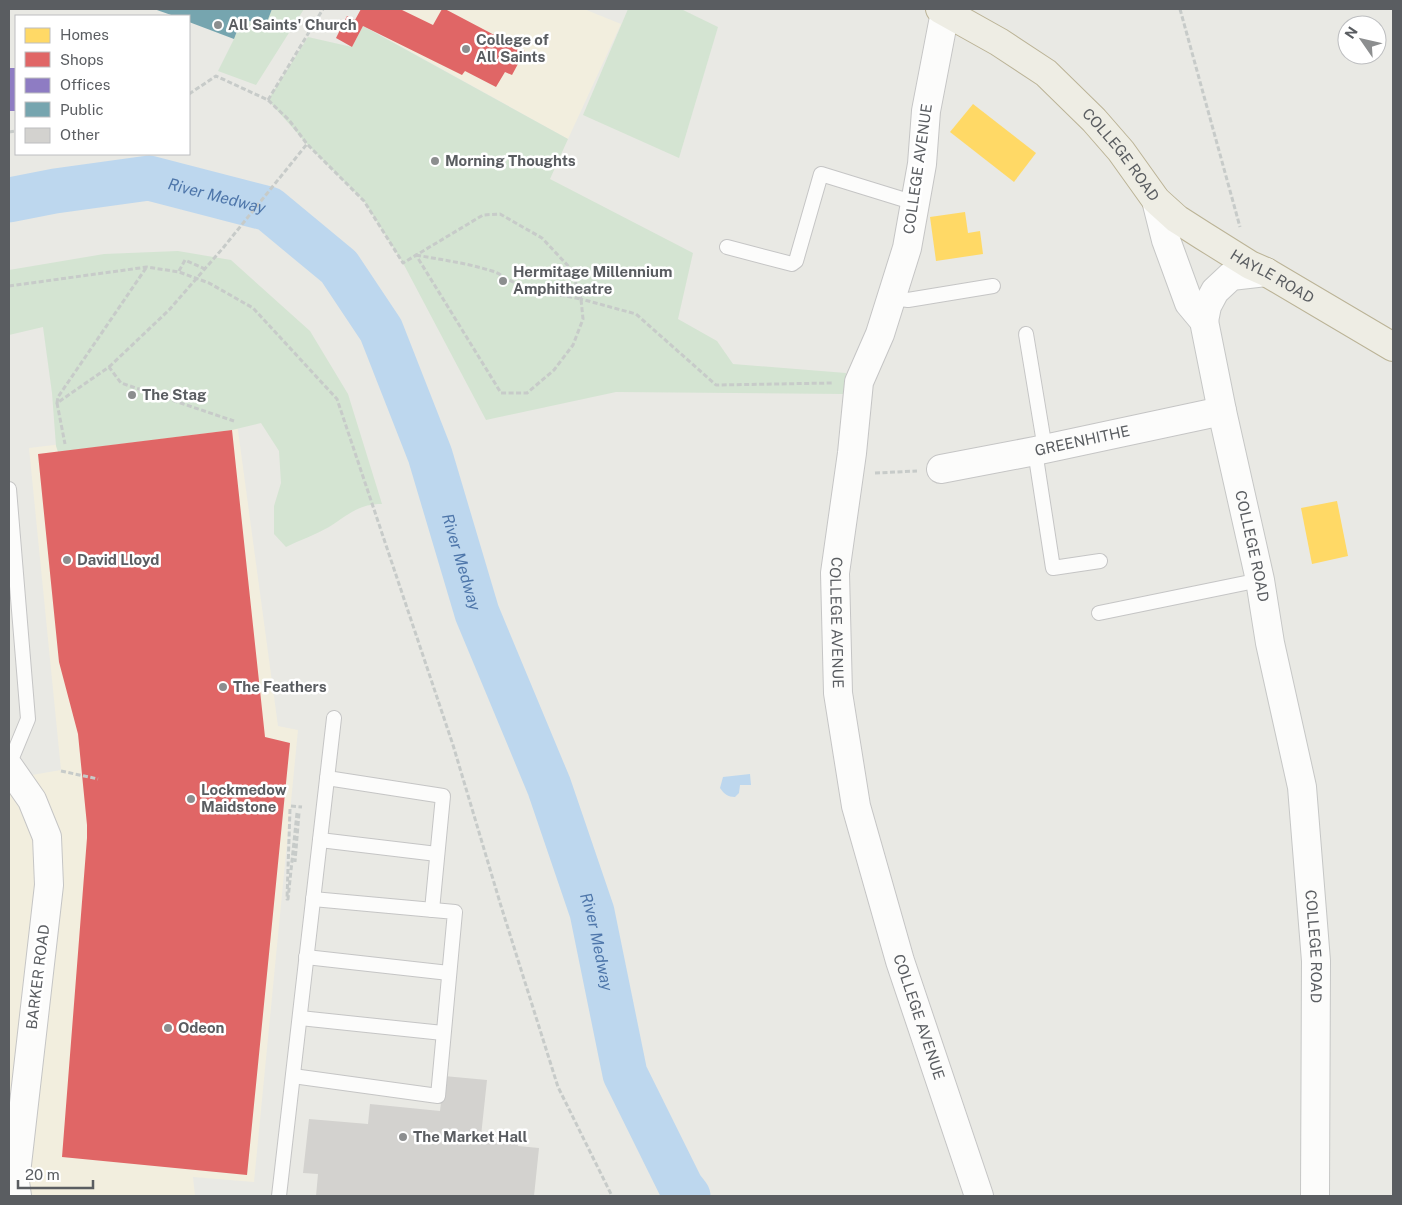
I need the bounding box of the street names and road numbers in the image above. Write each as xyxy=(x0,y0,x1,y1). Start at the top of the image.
street label: COLLEGE AVENUE xyxy=(900,103,935,235)
street label: COLLEGE ROAD xyxy=(1079,105,1163,204)
street label: HAYLE ROAD xyxy=(1227,246,1317,306)
street label: GREENHITHE xyxy=(1033,422,1131,459)
street label: COLLEGE ROAD xyxy=(1232,489,1272,603)
street label: COLLEGE AVENUE xyxy=(826,556,847,689)
street label: COLLEGE ROAD xyxy=(1302,889,1325,1003)
street label: BARKER ROAD xyxy=(23,923,52,1030)
street label: COLLEGE AVENUE xyxy=(890,952,948,1082)

